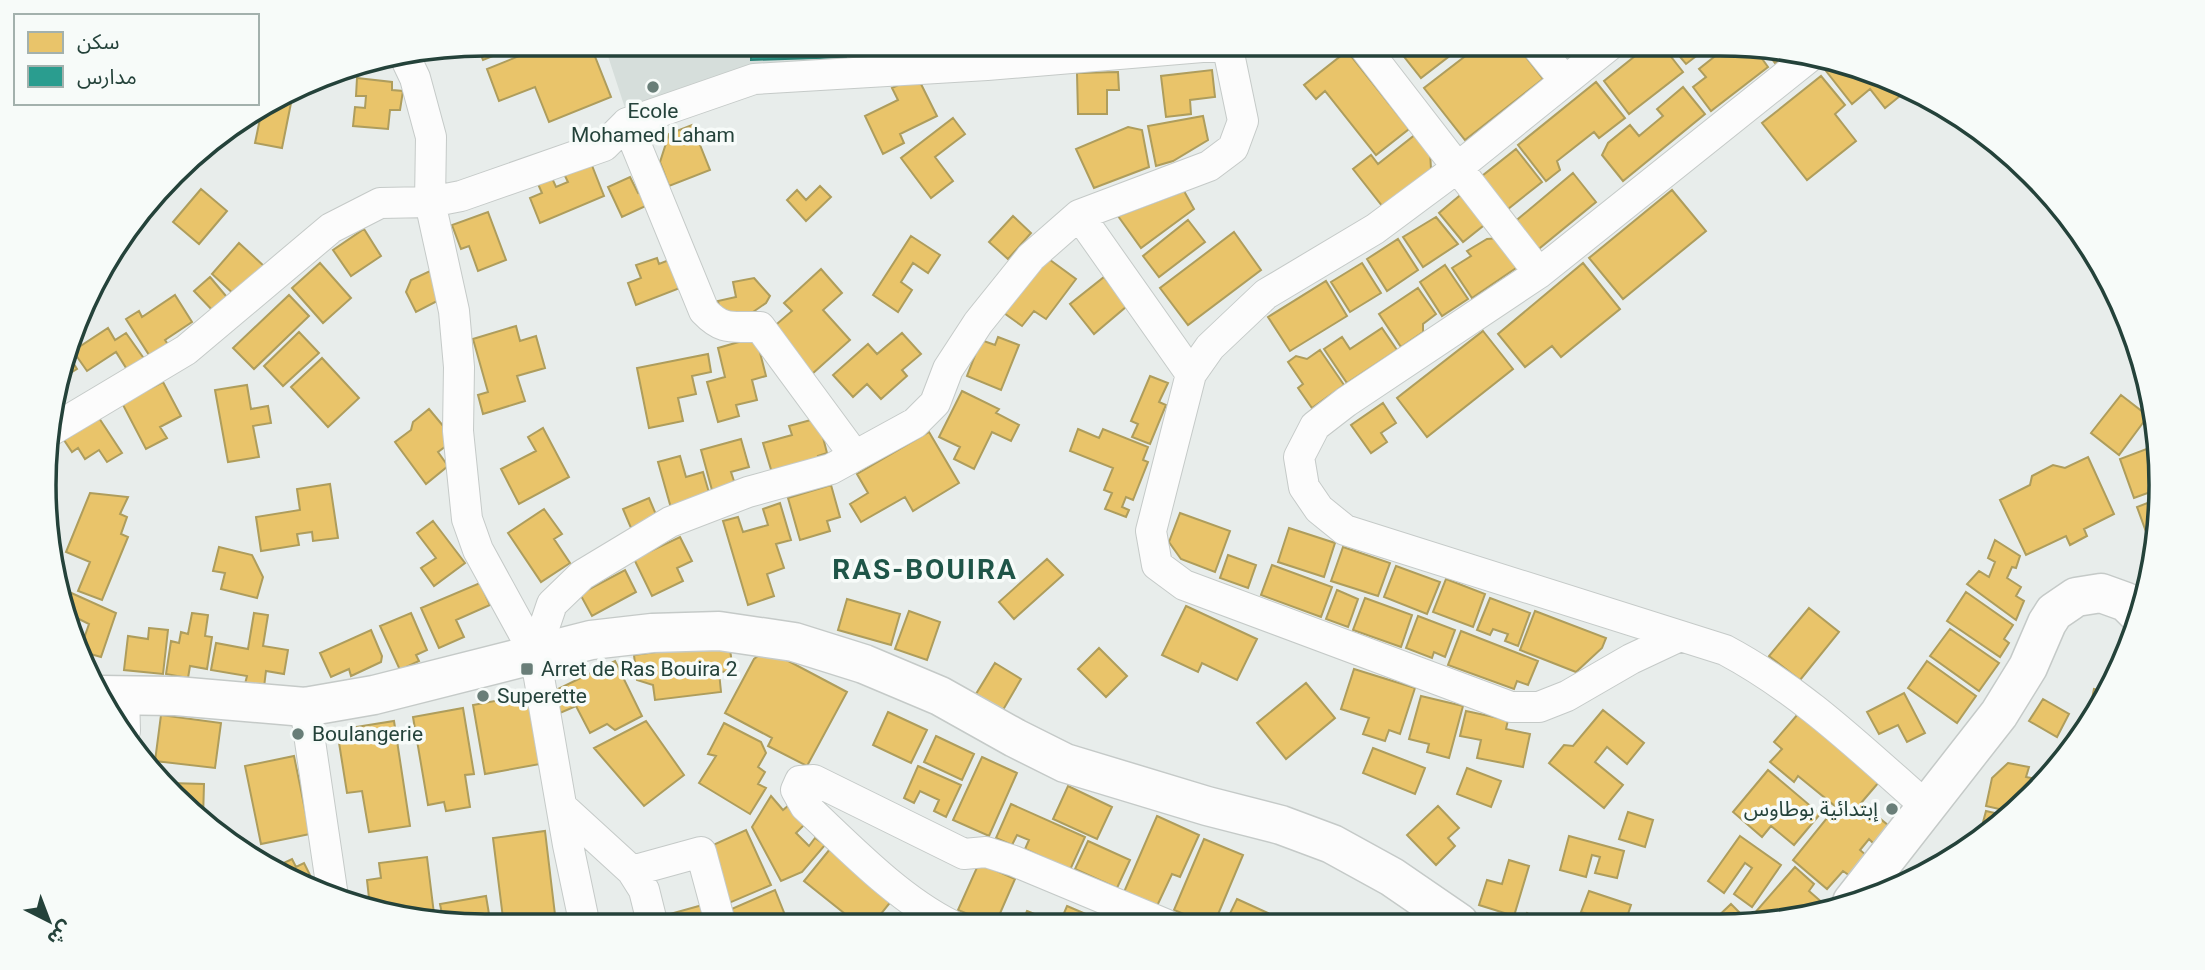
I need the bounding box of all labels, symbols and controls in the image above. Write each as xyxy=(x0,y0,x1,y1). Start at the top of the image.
legend xyxy=(14,14,259,105)
text: سكن xyxy=(77,30,119,54)
text: مدارس xyxy=(77,65,137,89)
marker: Ecole Mohamed Laham xyxy=(645,79,661,95)
place label: Ecole Mohamed Laham xyxy=(571,99,735,147)
district label: RAS-BOUIRA xyxy=(832,553,1018,586)
place label: Arret de Ras Bouira 2 xyxy=(541,657,738,681)
marker: Arret de Ras Bouira 2 xyxy=(519,661,535,677)
place label: Superette xyxy=(497,684,587,708)
marker: Superette xyxy=(475,688,491,704)
place label: Boulangerie xyxy=(312,722,423,746)
marker: Boulangerie xyxy=(290,726,306,742)
place label: إبتدائية بوطاوس xyxy=(1744,797,1879,822)
marker: إبتدائية بوطاوس xyxy=(1884,801,1900,817)
north arrow xyxy=(14,886,84,956)
text: ش xyxy=(43,916,77,951)

